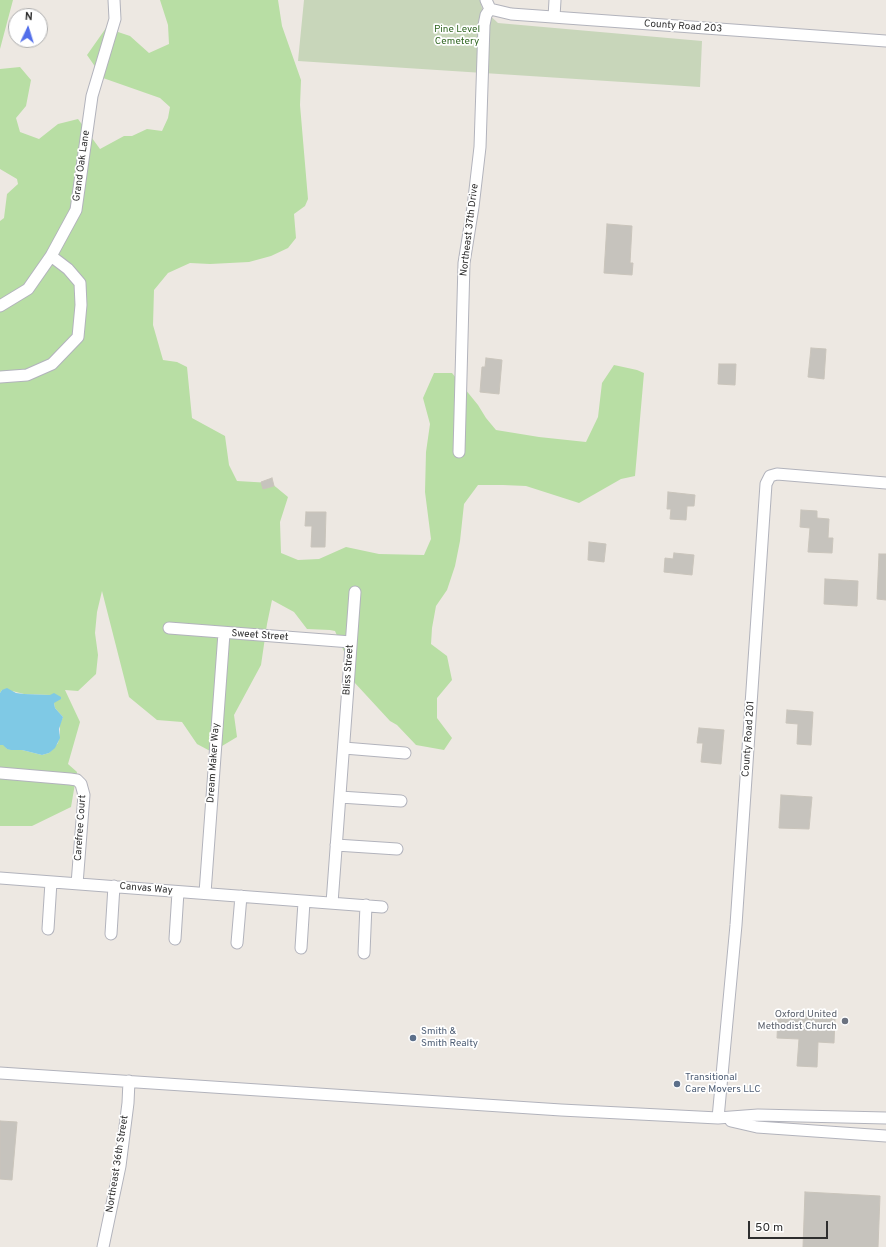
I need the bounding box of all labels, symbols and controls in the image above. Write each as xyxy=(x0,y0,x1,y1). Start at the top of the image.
north arrow xyxy=(8,8,48,48)
text: N xyxy=(24,10,33,24)
street label: County Road 203 xyxy=(643,18,723,36)
park label: Pine Level Cemetery xyxy=(434,24,480,48)
street label: Grand Oak Lane xyxy=(71,130,93,202)
street label: Northeast 37th Drive xyxy=(458,183,482,277)
street label: Sweet Street xyxy=(231,628,289,644)
street label: Bliss Street xyxy=(341,644,357,696)
street label: County Road 201 xyxy=(740,701,758,777)
street label: Dream Maker Way xyxy=(205,722,223,804)
street label: Carefree Court xyxy=(73,794,89,862)
street label: Canvas Way xyxy=(119,881,173,897)
place label: Oxford United Methodist Church xyxy=(758,1009,837,1032)
marker: Oxford United Methodist Church xyxy=(840,1016,850,1026)
place label: Smith & Smith Realty xyxy=(421,1026,478,1050)
marker: Smith & Smith Realty xyxy=(408,1033,418,1043)
place label: Transitional Care Movers LLC xyxy=(685,1072,761,1096)
marker: Transitional Care Movers LLC xyxy=(672,1079,682,1089)
street label: Northeast 36th Street xyxy=(104,1114,132,1214)
scale bar xyxy=(750,1213,830,1239)
text: 50 m xyxy=(755,1220,783,1236)

